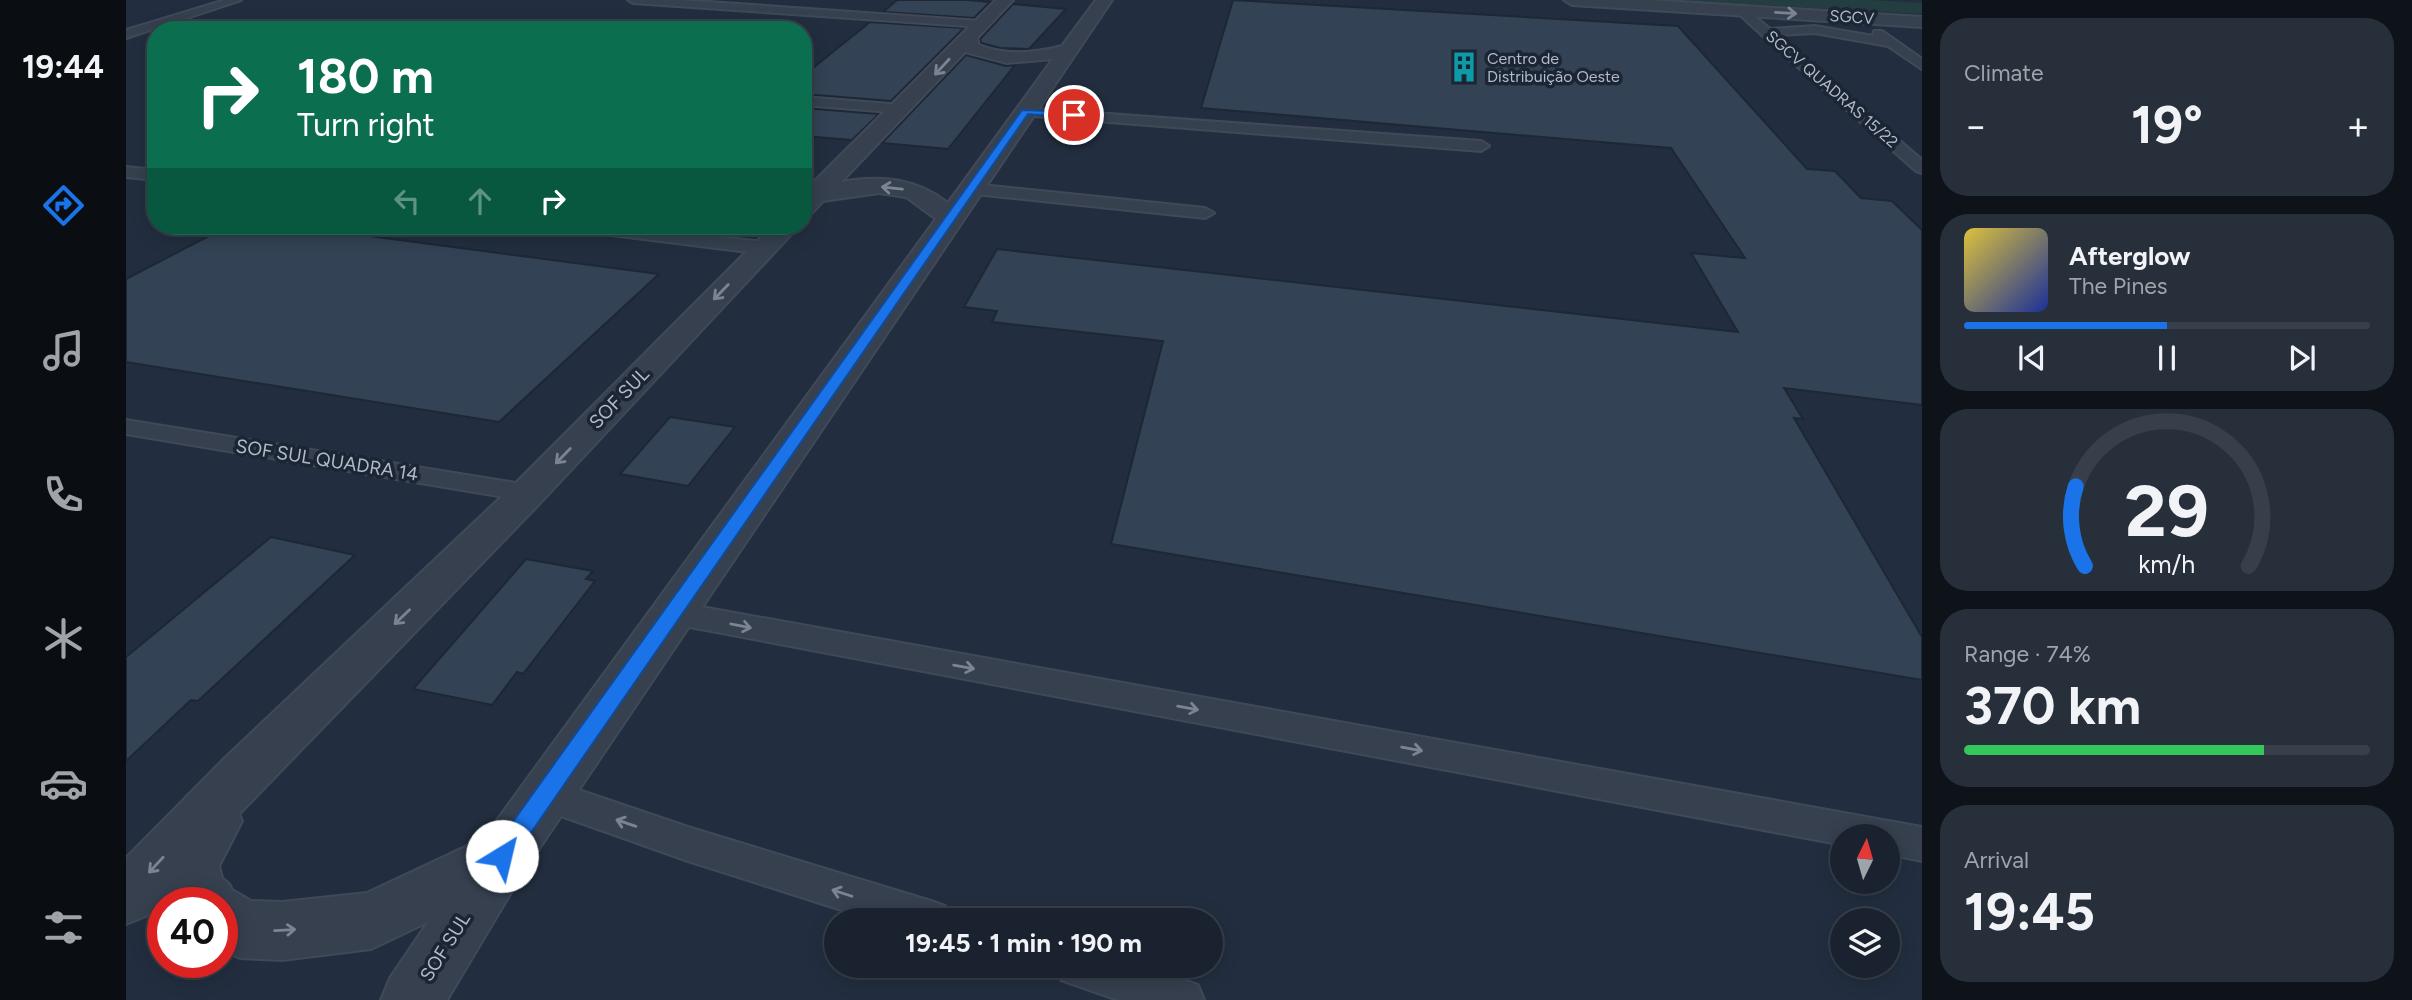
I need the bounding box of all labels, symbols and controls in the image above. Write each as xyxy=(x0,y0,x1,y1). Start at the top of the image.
street label: SGCV xyxy=(1829,6,1875,28)
one-way arrow xyxy=(1775,7,1798,20)
street label: SGCV QUADRAS 15/22 xyxy=(1762,26,1902,152)
text: 180 m xyxy=(297,46,434,105)
text: 19:44 xyxy=(22,48,104,86)
icon: right xyxy=(182,49,273,140)
place label: Centro de Distribuição Oeste xyxy=(1487,49,1620,86)
building icon: Centro de Distribuição Oeste xyxy=(1447,50,1481,84)
one-way arrow xyxy=(933,59,950,76)
text: Climate xyxy=(1964,59,2043,87)
pin xyxy=(1044,85,1104,145)
text: 19° xyxy=(2131,94,2203,156)
icon: arrive xyxy=(1055,96,1093,134)
text: − xyxy=(1964,103,1988,149)
text: + xyxy=(2346,103,2370,149)
text: Turn right xyxy=(297,106,435,144)
icon: directions xyxy=(39,181,88,230)
one-way arrow xyxy=(881,181,904,194)
icon: left xyxy=(388,182,426,220)
icon: ahead xyxy=(461,182,499,220)
icon: right xyxy=(534,182,572,220)
text: Afterglow xyxy=(2069,240,2191,272)
text: The Pines xyxy=(2069,272,2168,300)
one-way arrow xyxy=(713,283,730,300)
icon: music xyxy=(39,326,88,375)
icon: previous xyxy=(2013,339,2051,377)
icon: pause xyxy=(2148,339,2186,377)
icon: next xyxy=(2283,339,2321,377)
street label: SOF SUL xyxy=(584,362,654,433)
street label: SOF SUL QUADRA 14 xyxy=(234,434,420,486)
one-way arrow xyxy=(555,447,572,464)
text: 29 xyxy=(2125,467,2209,554)
icon: phone xyxy=(39,470,88,519)
text: km/h xyxy=(2138,549,2196,579)
one-way arrow xyxy=(394,608,411,625)
icon: climate xyxy=(39,614,88,663)
one-way arrow xyxy=(729,620,751,634)
text: Range · 74% xyxy=(1964,640,2091,668)
one-way arrow xyxy=(952,661,975,674)
text: 370 km xyxy=(1964,675,2141,737)
one-way arrow xyxy=(1176,702,1199,715)
one-way arrow xyxy=(1400,743,1423,756)
icon: car xyxy=(39,759,88,808)
one-way arrow xyxy=(615,816,637,829)
position arrow xyxy=(465,819,539,893)
north arrow xyxy=(1830,824,1900,894)
map controls xyxy=(1830,824,1900,978)
text: Arrival xyxy=(1964,846,2029,874)
one-way arrow xyxy=(148,856,164,874)
text: 19:45 xyxy=(1964,881,2095,943)
one-way arrow xyxy=(832,885,854,898)
speed limit sign: 40 xyxy=(147,887,238,978)
icon: filters xyxy=(39,903,88,952)
street label: SOF SUL xyxy=(415,908,475,985)
button: layers xyxy=(1830,908,1900,978)
one-way arrow xyxy=(273,923,296,936)
text: 19:45 · 1 min · 190 m xyxy=(905,927,1142,959)

